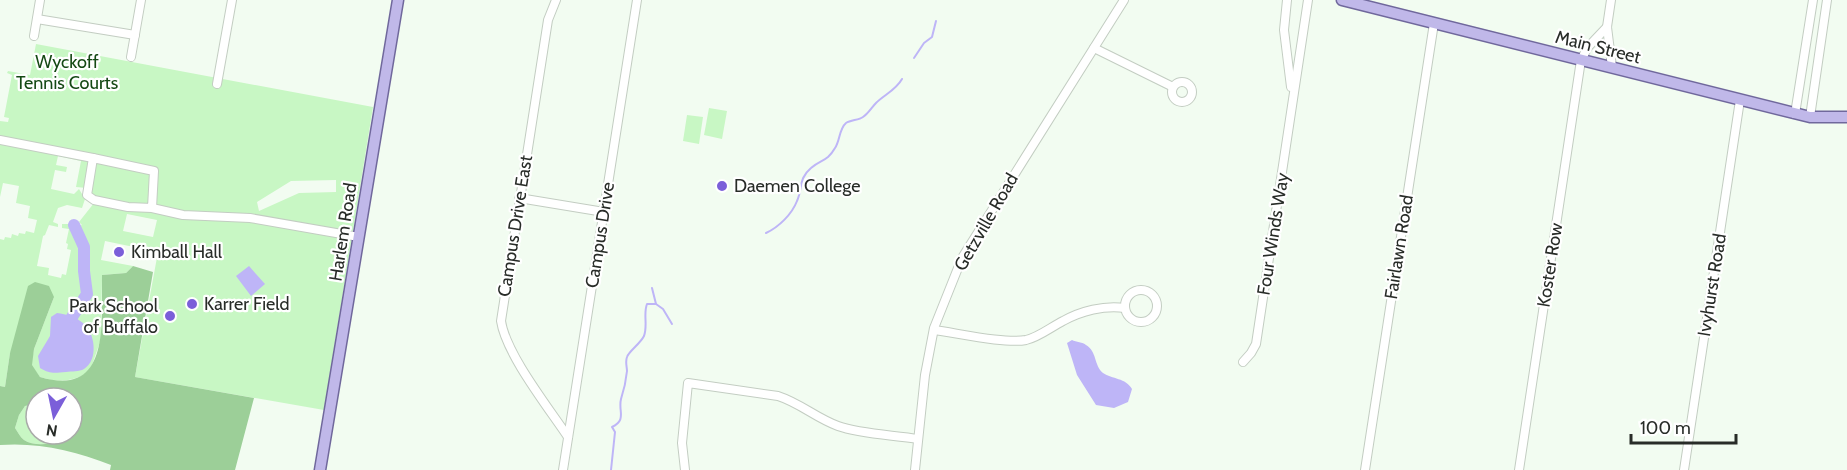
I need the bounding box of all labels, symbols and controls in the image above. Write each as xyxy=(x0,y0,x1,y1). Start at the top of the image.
street label: Main Street xyxy=(1553,26,1643,68)
park label: Wyckoff Tennis Courts xyxy=(16,51,118,94)
street label: Campus Drive East xyxy=(493,154,537,298)
street label: Getzville Road xyxy=(949,169,1023,275)
street label: Four Winds Way xyxy=(1252,171,1294,297)
place label: Daemen College xyxy=(734,175,860,197)
marker: Daemen College xyxy=(715,179,729,193)
street label: Harlem Road xyxy=(324,181,362,283)
street label: Campus Drive xyxy=(581,181,619,289)
street label: Fairlawn Road xyxy=(1380,193,1418,301)
street label: Koster Row xyxy=(1532,221,1568,309)
street label: Ivyhurst Road xyxy=(1693,232,1731,338)
place label: Kimball Hall xyxy=(131,241,223,263)
marker: Kimball Hall xyxy=(112,245,126,259)
place label: Karrer Field xyxy=(204,293,289,315)
place label: Park School of Buffalo xyxy=(69,295,159,338)
marker: Karrer Field xyxy=(185,297,199,311)
marker: Park School of Buffalo xyxy=(163,309,177,323)
north arrow xyxy=(24,386,84,446)
scale bar xyxy=(1631,407,1736,445)
text: 100 m xyxy=(1640,417,1691,439)
text: N xyxy=(45,420,59,441)

